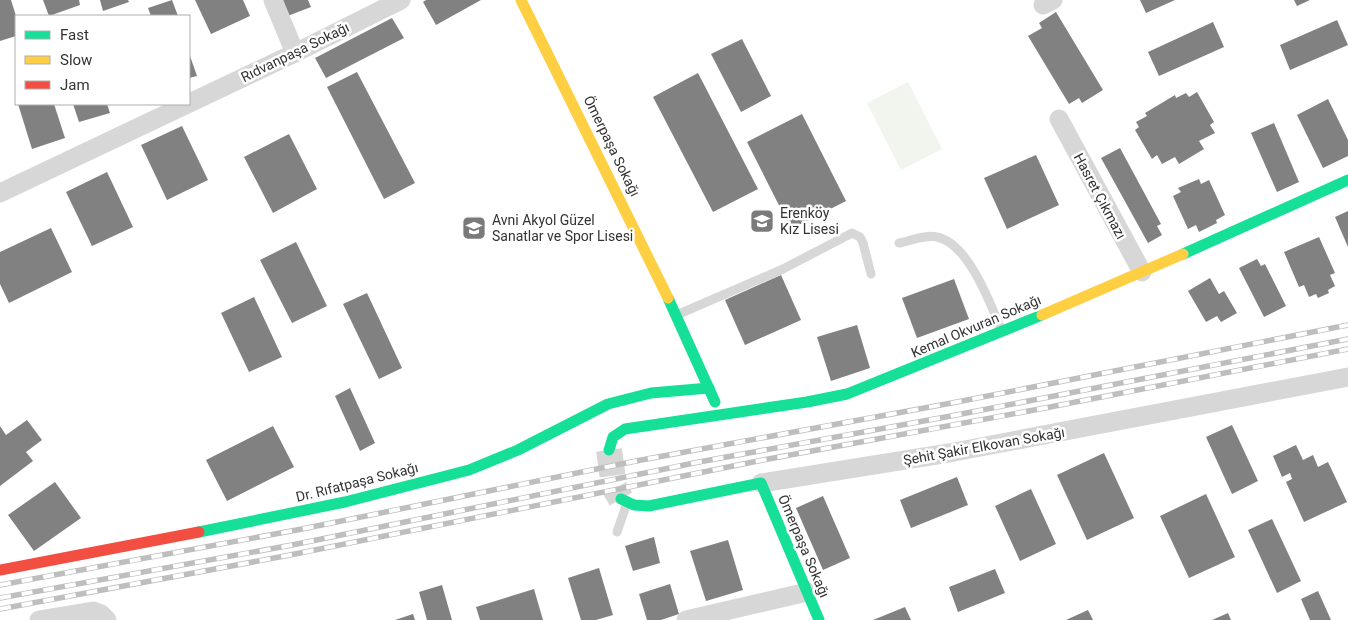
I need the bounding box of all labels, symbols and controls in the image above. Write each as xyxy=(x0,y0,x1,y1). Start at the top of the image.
legend xyxy=(15,15,190,105)
street label: Rıdvanpaşa Sokağı xyxy=(238,19,352,85)
text: Fast xyxy=(60,26,89,44)
text: Slow xyxy=(60,51,92,69)
text: Jam xyxy=(60,76,90,94)
street label: Ömerpaşa Sokağı xyxy=(581,93,643,199)
street label: Hasret Çıkmazı xyxy=(1071,150,1129,242)
place label: Erenköy Kız Lisesi xyxy=(780,205,839,237)
school or university icon: Erenköy Kız Lisesi xyxy=(749,208,775,234)
place label: Avni Akyol Güzel Sanatlar ve Spor Lisesi xyxy=(492,212,633,244)
school or university icon: Avni Akyol Güzel Sanatlar ve Spor Lisesi xyxy=(461,215,487,241)
street label: Kemal Okvuran Sokağı xyxy=(909,291,1043,361)
street label: Şehit Şakir Elkovan Sokağı xyxy=(902,424,1066,468)
street label: Dr. Rıfatpaşa Sokağı xyxy=(294,459,420,505)
street label: Ömerpaşa Sokağı xyxy=(775,492,833,600)

